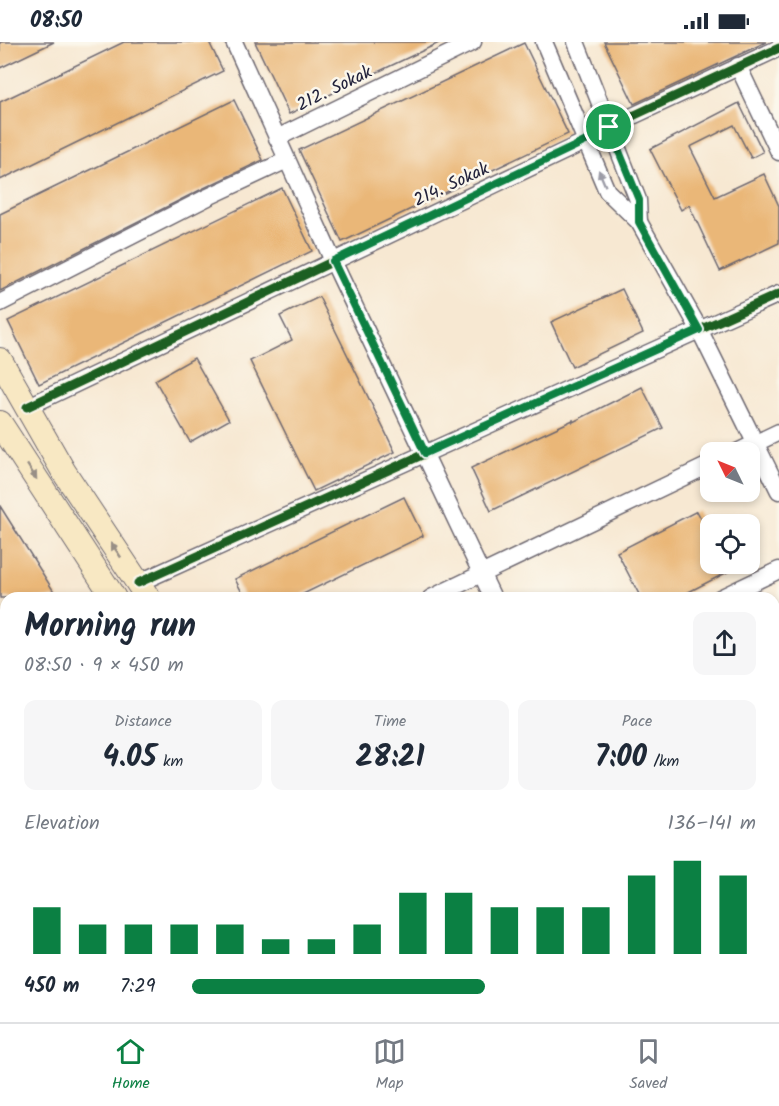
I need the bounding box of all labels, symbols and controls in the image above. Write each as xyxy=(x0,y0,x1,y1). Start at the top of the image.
text: 08:50 xyxy=(30,4,82,39)
street label: 212. Sokak xyxy=(292,58,378,120)
pin xyxy=(583,101,634,152)
icon: arrive xyxy=(592,110,625,143)
street label: 214. Sokak xyxy=(409,155,495,216)
one-way arrow xyxy=(597,169,606,187)
north arrow xyxy=(700,442,760,502)
map controls xyxy=(700,442,760,574)
one-way arrow xyxy=(26,464,38,480)
button: locate xyxy=(700,514,760,574)
one-way arrow xyxy=(111,542,122,558)
text: Morning run xyxy=(24,601,196,654)
button: share xyxy=(693,612,756,675)
text: 08:50 · 9 × 450 m xyxy=(24,650,184,682)
text: Distance xyxy=(114,709,172,734)
text: Time xyxy=(374,709,406,734)
text: Pace xyxy=(622,709,652,734)
text: 4.05 xyxy=(103,734,157,782)
text: 28:21 xyxy=(355,734,425,782)
text: 7:00 xyxy=(595,734,647,782)
text: km xyxy=(157,749,183,774)
text: /km xyxy=(647,749,679,774)
text: Elevation xyxy=(24,808,100,840)
text: 136–141 m xyxy=(667,808,756,840)
text: 450 m xyxy=(24,971,79,1003)
text: 7:29 xyxy=(120,971,156,1003)
tab: Home xyxy=(112,1035,150,1096)
tab: Map xyxy=(373,1035,406,1096)
tab: Saved xyxy=(629,1035,667,1096)

